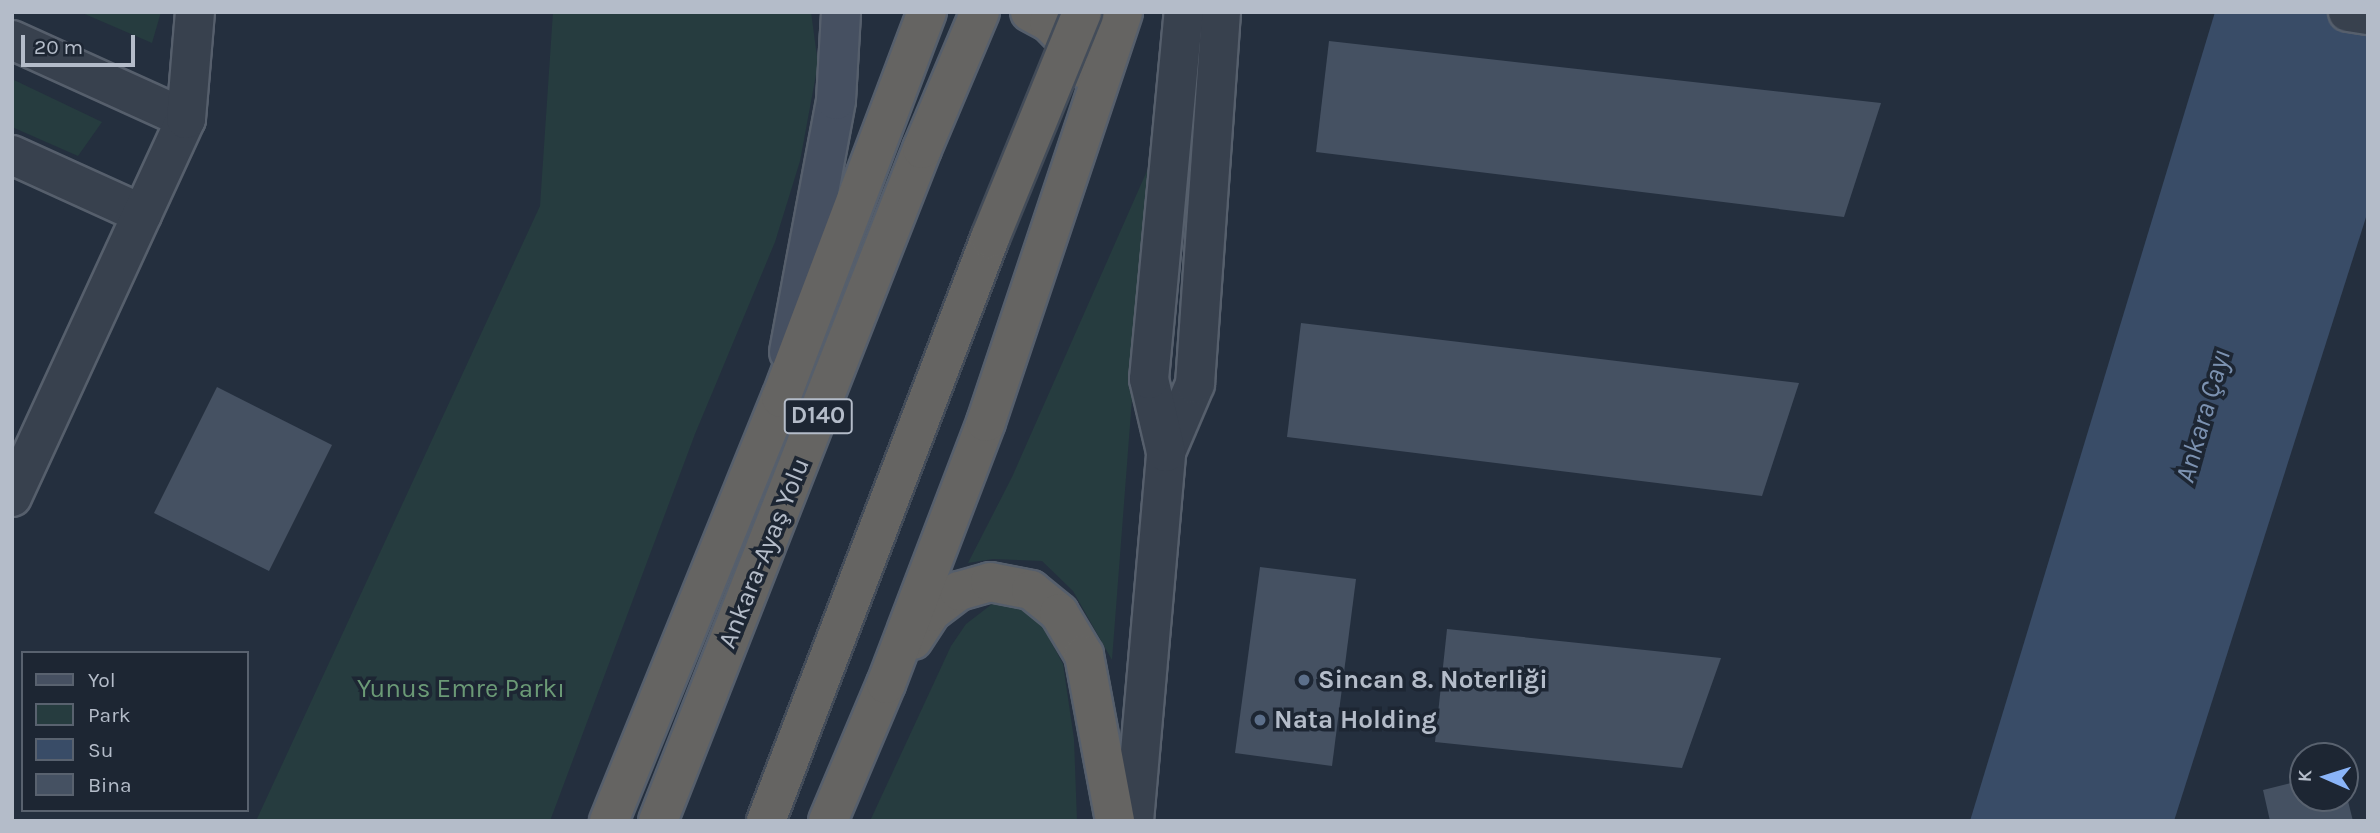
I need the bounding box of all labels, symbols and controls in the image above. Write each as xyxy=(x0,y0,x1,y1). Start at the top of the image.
scale bar xyxy=(24,21,138,65)
text: 20 m xyxy=(34,35,83,59)
water label: Ankara Çayı xyxy=(2168,346,2238,486)
road number: D140 xyxy=(783,396,853,436)
street label: Ankara-Ayaş Yolu xyxy=(712,453,816,653)
legend xyxy=(21,651,248,812)
place label: Sincan 8. Noterliği xyxy=(1318,664,1548,696)
text: Yol xyxy=(88,668,116,692)
marker: Sincan 8. Noterliği xyxy=(1296,672,1312,688)
park label: Yunus Emre Parkı xyxy=(357,673,565,705)
text: Park xyxy=(88,703,131,727)
place label: Nata Holding xyxy=(1274,704,1437,736)
marker: Nata Holding xyxy=(1252,712,1268,728)
text: Su xyxy=(88,738,113,762)
north arrow xyxy=(2289,742,2359,812)
text: K xyxy=(2294,769,2316,783)
text: Bina xyxy=(88,773,132,797)

